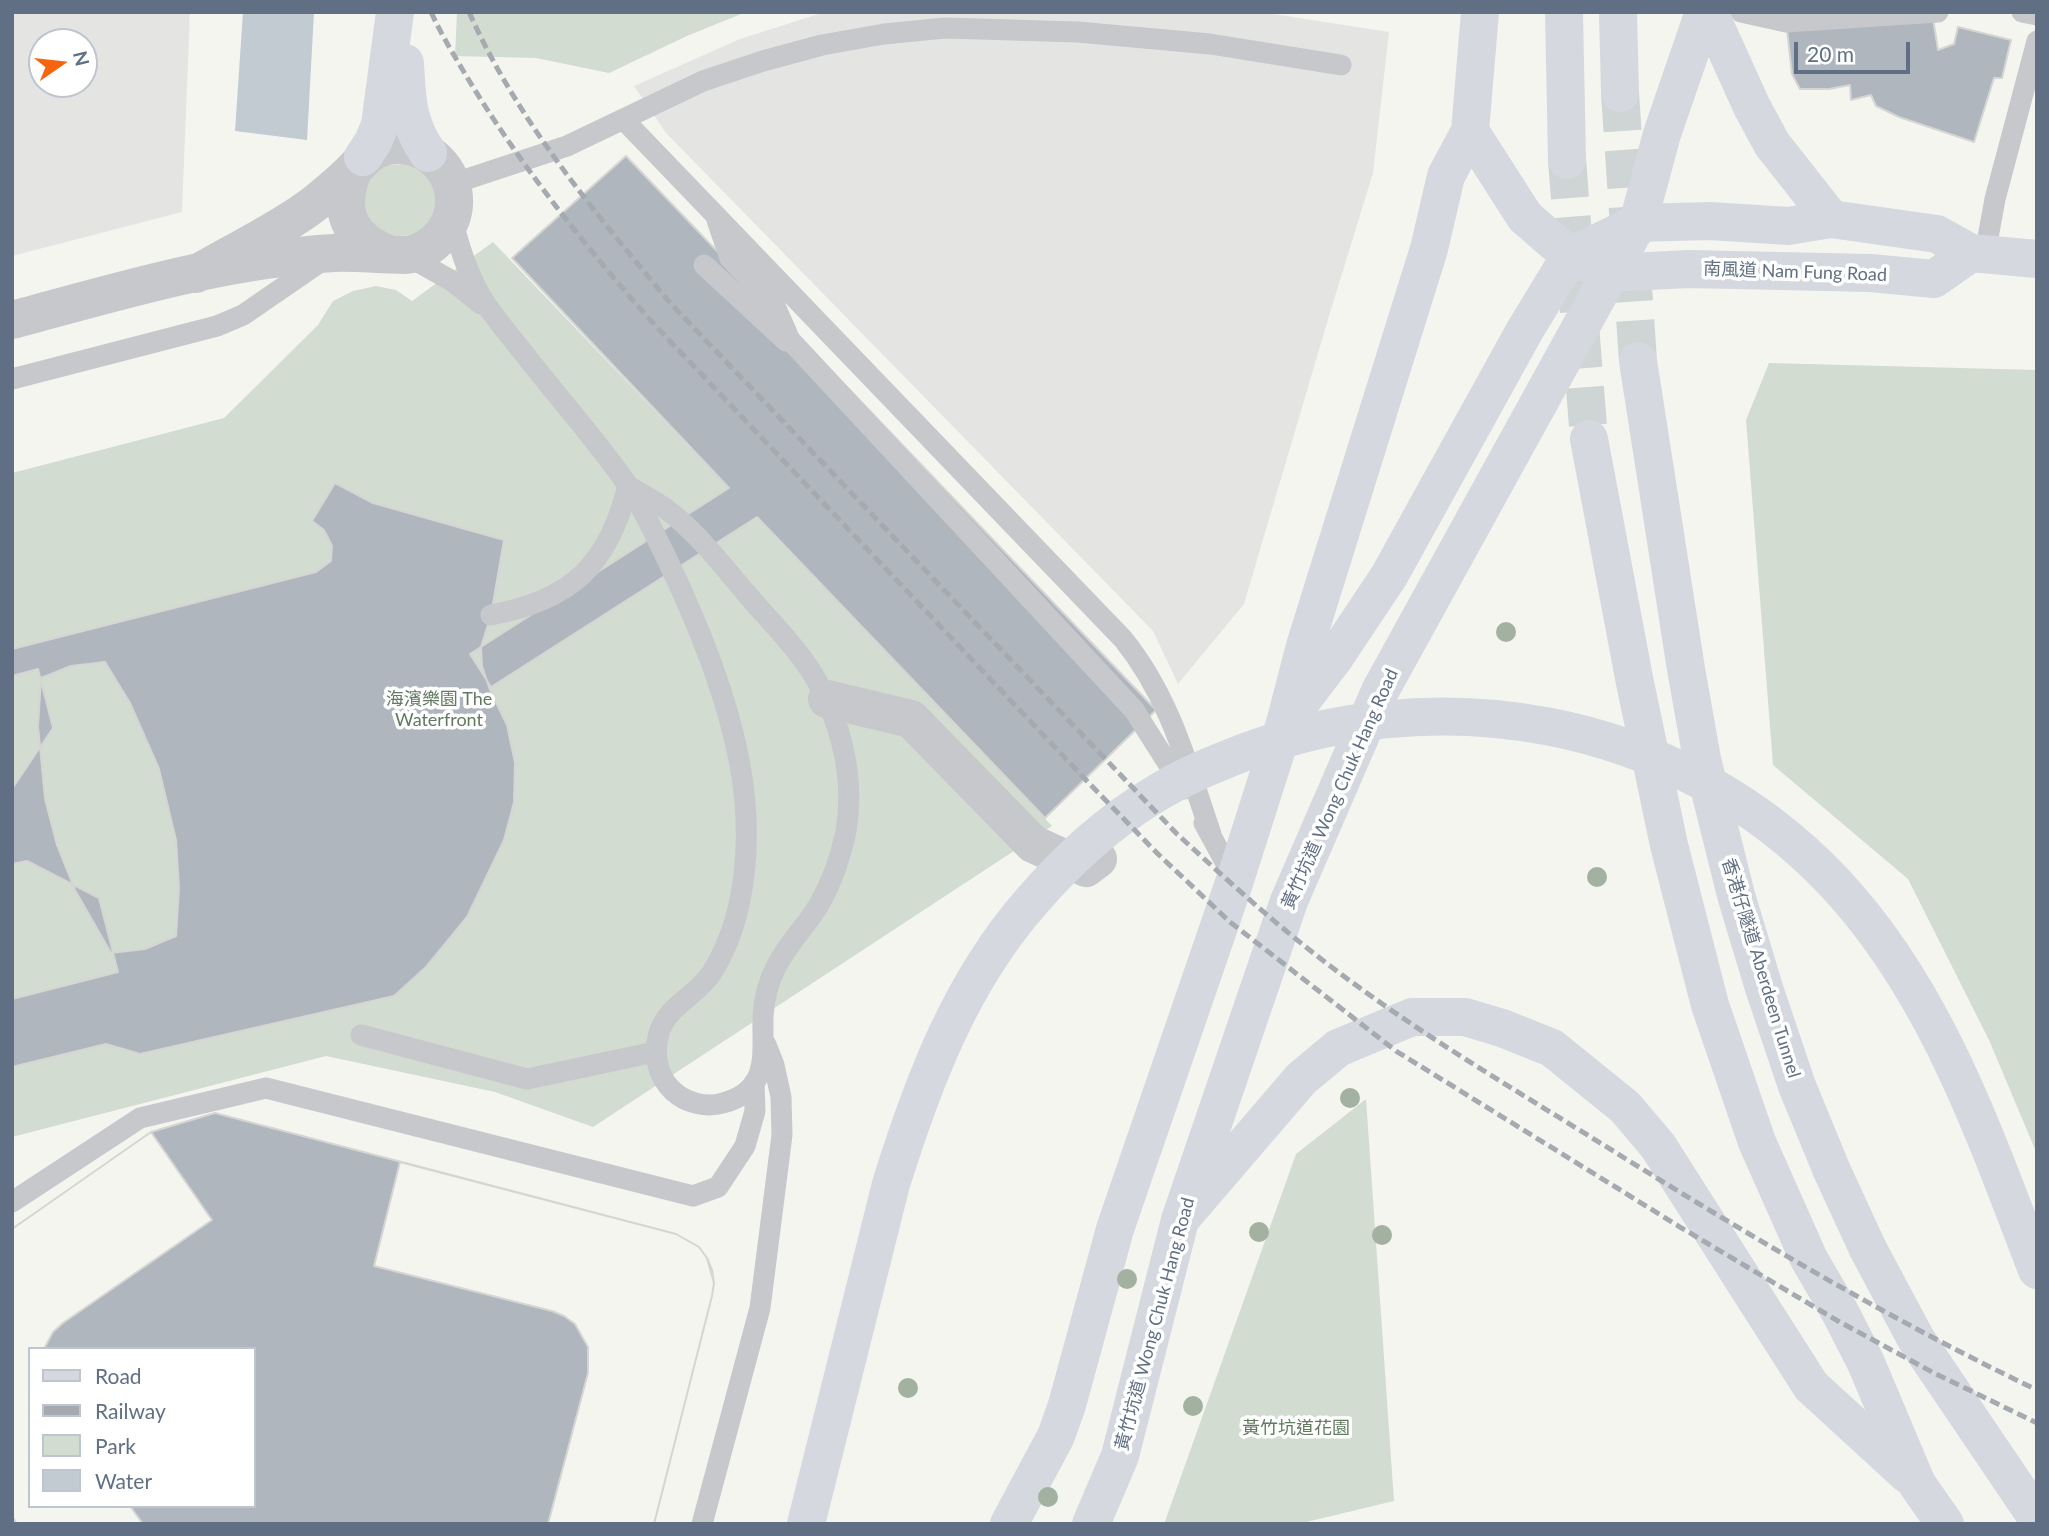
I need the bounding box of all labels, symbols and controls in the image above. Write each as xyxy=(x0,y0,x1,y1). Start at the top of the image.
north arrow xyxy=(28,28,98,98)
scale bar xyxy=(1797,28,1912,72)
text: 20 m xyxy=(1807,41,1854,66)
text: N xyxy=(69,48,95,68)
street label: 南風道 Nam Fung Road xyxy=(1703,258,1887,286)
street label: 黃竹坑道 Wong Chuk Hang Road xyxy=(1277,666,1403,912)
park label: 海濱樂園 The Waterfront xyxy=(386,688,492,730)
street label: 香港仔隧道 Aberdeen Tunnel xyxy=(1717,855,1805,1081)
street label: 黃竹坑道 Wong Chuk Hang Road xyxy=(1111,1195,1199,1453)
legend xyxy=(28,1347,256,1508)
text: Road xyxy=(95,1363,142,1388)
text: Railway xyxy=(95,1398,166,1423)
park label: 黃竹坑道花園 xyxy=(1242,1417,1350,1439)
text: Park xyxy=(95,1433,136,1458)
text: Water xyxy=(95,1468,152,1493)

